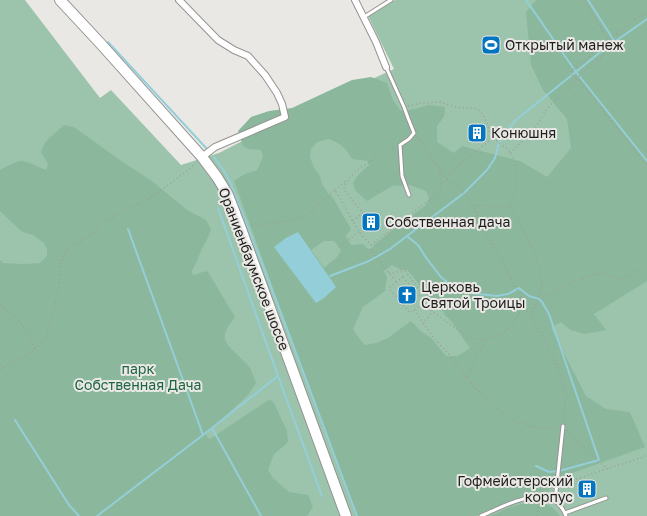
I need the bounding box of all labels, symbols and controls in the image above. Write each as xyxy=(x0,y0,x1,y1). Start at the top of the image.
sports icon: Открытый манеж xyxy=(480,34,502,56)
place label: Открытый манеж xyxy=(505,36,624,53)
building icon: Конюшня xyxy=(466,122,488,144)
place label: Конюшня xyxy=(491,124,556,141)
street label: Ораниенбаумское шоссе xyxy=(216,185,293,353)
building icon: Собственная дача xyxy=(360,211,382,233)
place label: Собственная дача xyxy=(385,213,510,230)
place label: Церковь Святой Троицы xyxy=(421,278,525,311)
church icon: Церковь Святой Троицы xyxy=(396,284,418,306)
park label: парк Собственная Дача xyxy=(74,360,202,393)
place label: Гофмейстерский корпус xyxy=(457,472,573,505)
building icon: Гофмейстерский корпус xyxy=(576,478,598,500)

